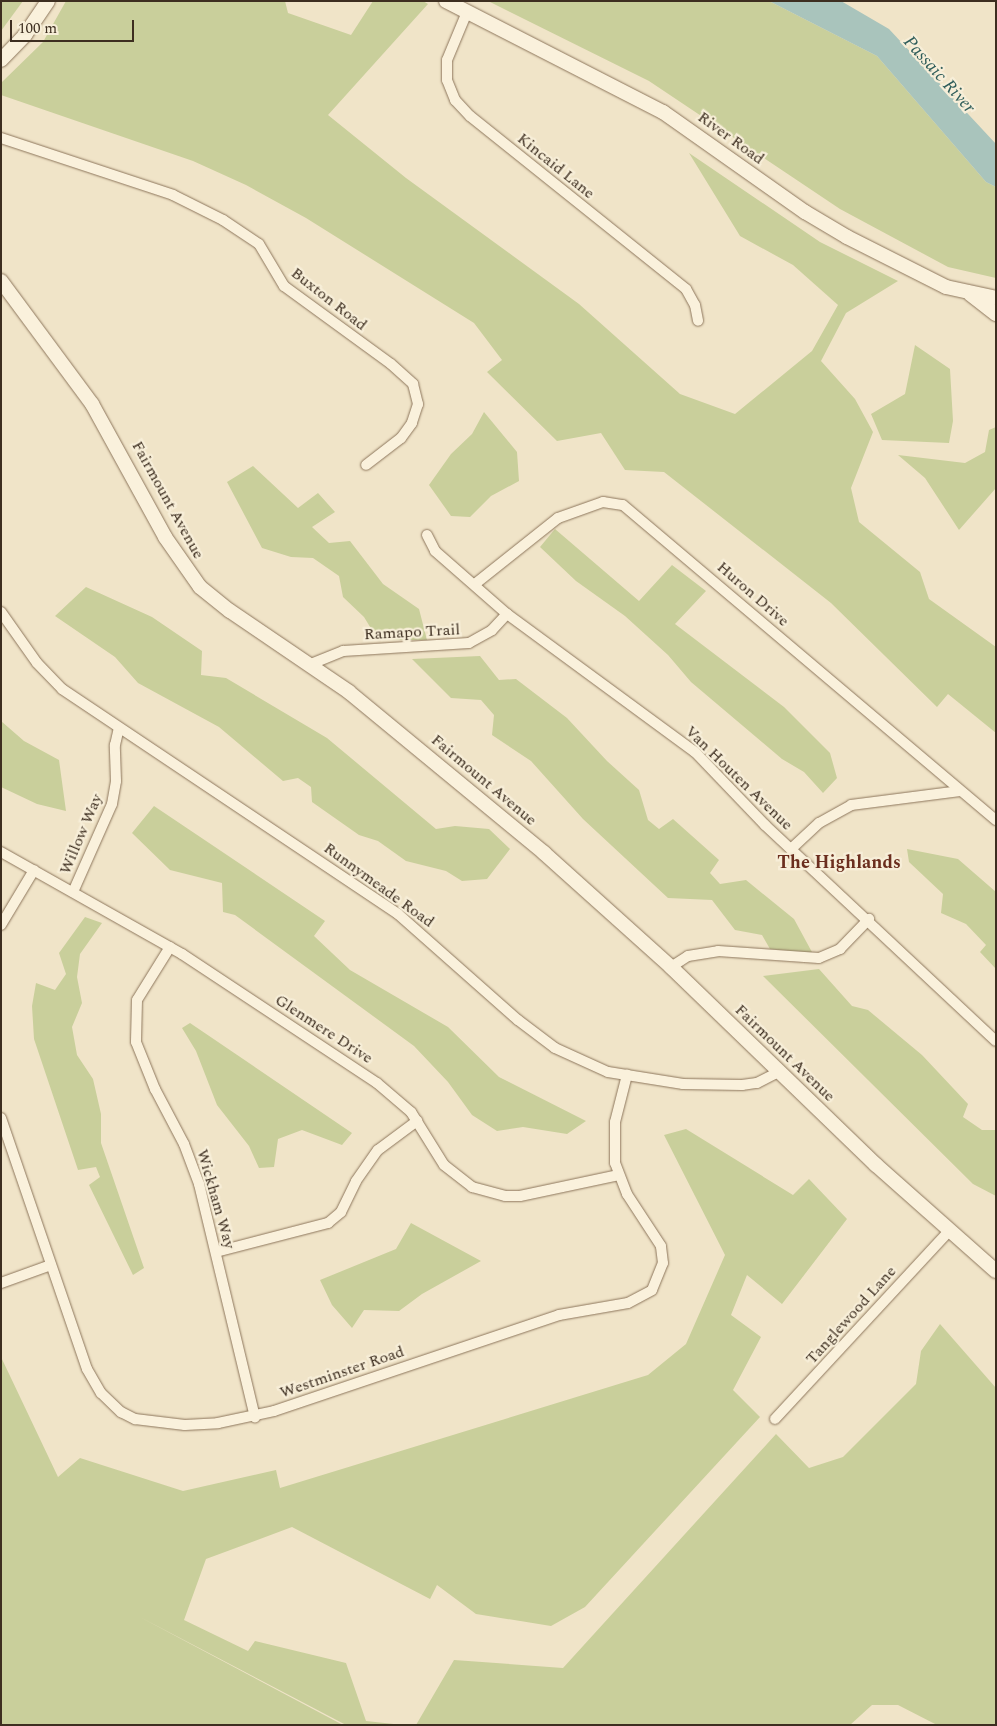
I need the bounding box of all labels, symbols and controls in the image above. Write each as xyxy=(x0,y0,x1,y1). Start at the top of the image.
scale bar xyxy=(12,10,136,42)
text: 100 m xyxy=(18,17,57,40)
water label: Passaic River xyxy=(899,32,979,118)
street label: River Road xyxy=(694,107,768,169)
street label: Kincaid Lane xyxy=(513,129,599,203)
street label: Buxton Road xyxy=(287,263,371,335)
street label: Fairmount Avenue xyxy=(128,438,208,562)
street label: Huron Drive xyxy=(713,557,793,631)
street label: Ramapo Trail xyxy=(363,620,461,644)
street label: Van Houten Avenue xyxy=(681,722,797,834)
street label: Fairmount Avenue xyxy=(427,730,541,830)
street label: Willow Way xyxy=(55,791,107,877)
street label: Runnymeade Road xyxy=(320,838,438,932)
district label: The Highlands xyxy=(777,852,901,874)
street label: Glenmere Drive xyxy=(271,990,377,1068)
street label: Fairmount Avenue xyxy=(731,1000,839,1106)
street label: Wickham Way xyxy=(193,1147,239,1251)
street label: Tanglewood Lane xyxy=(802,1262,900,1368)
street label: Westminster Road xyxy=(277,1342,407,1402)

